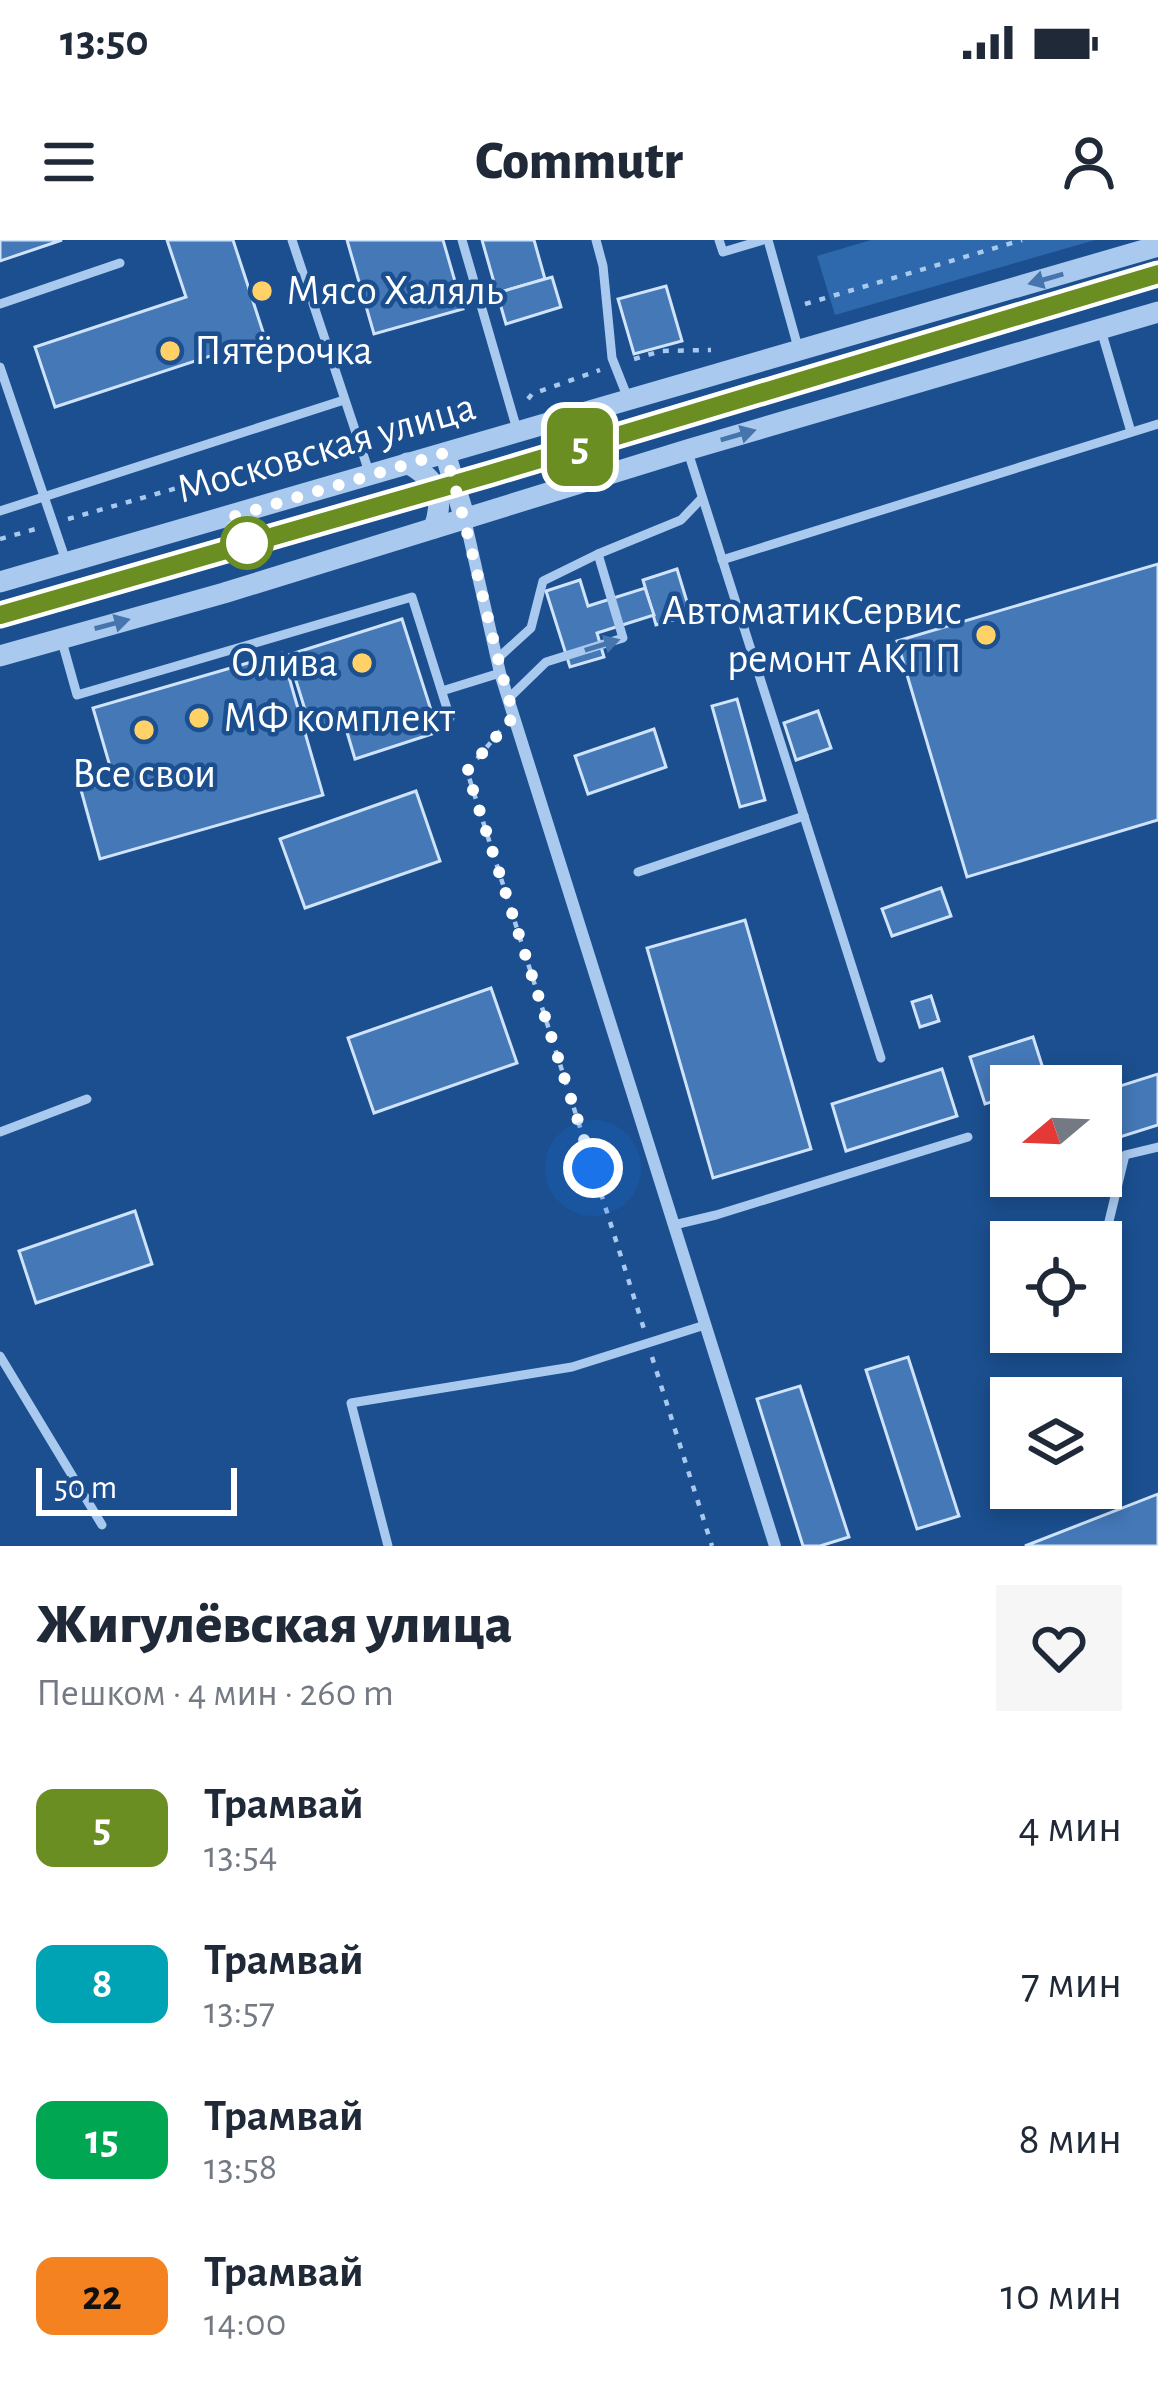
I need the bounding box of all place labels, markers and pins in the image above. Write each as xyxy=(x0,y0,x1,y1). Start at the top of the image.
place label: Мясо Халяль xyxy=(286,270,503,312)
marker: Мясо Халяль xyxy=(249,278,275,304)
place label: Пятёрочка xyxy=(194,330,373,372)
marker: Пятёрочка xyxy=(157,338,183,364)
unlabelled marker xyxy=(222,518,272,568)
place label: АвтоматикСервис ремонт АКПП xyxy=(662,590,962,680)
marker: АвтоматикСервис ремонт АКПП xyxy=(973,622,999,648)
place label: Олива xyxy=(231,642,338,684)
marker: Олива xyxy=(349,650,375,676)
place label: МФ комплект xyxy=(223,697,456,739)
marker: МФ комплект xyxy=(186,705,212,731)
marker: Все свои xyxy=(131,717,157,743)
place label: Все свои xyxy=(72,753,216,795)

